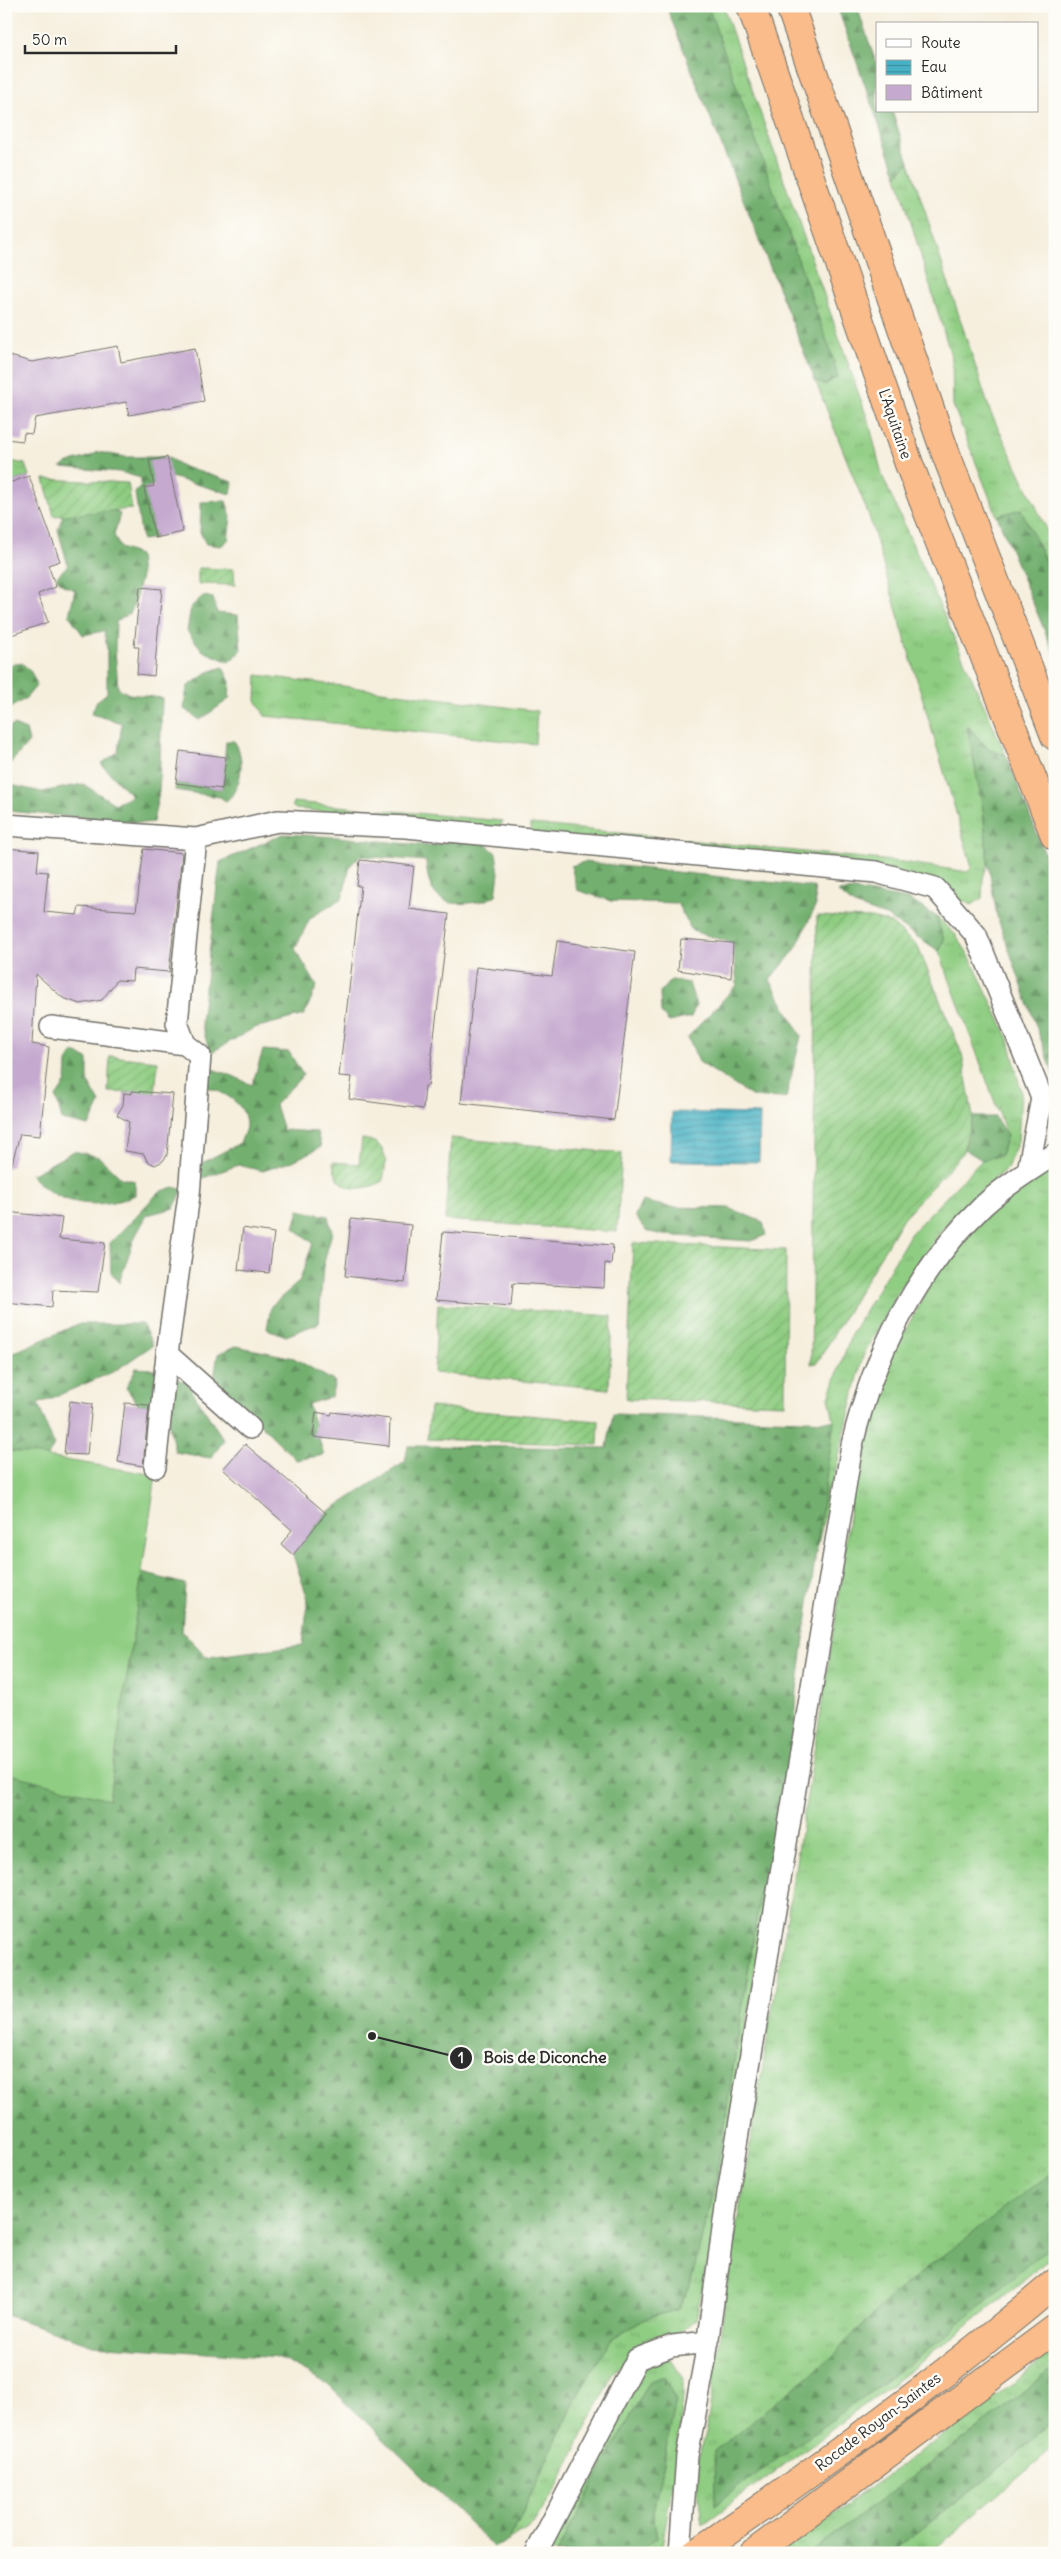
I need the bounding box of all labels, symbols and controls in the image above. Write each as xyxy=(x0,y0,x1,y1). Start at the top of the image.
scale bar xyxy=(25,22,176,54)
legend xyxy=(876,22,1038,112)
text: 50 m xyxy=(32,30,67,49)
text: Route xyxy=(921,33,961,52)
text: Eau xyxy=(921,57,947,76)
text: Bâtiment xyxy=(921,83,983,102)
street label: L'Aquitaine xyxy=(875,386,916,461)
callout: Bois de Diconche xyxy=(449,2042,617,2073)
text: Bois de Diconche xyxy=(483,2047,607,2067)
text: 1 xyxy=(458,2048,464,2067)
street label: Rocade Royan-Saintes xyxy=(811,2368,944,2475)

